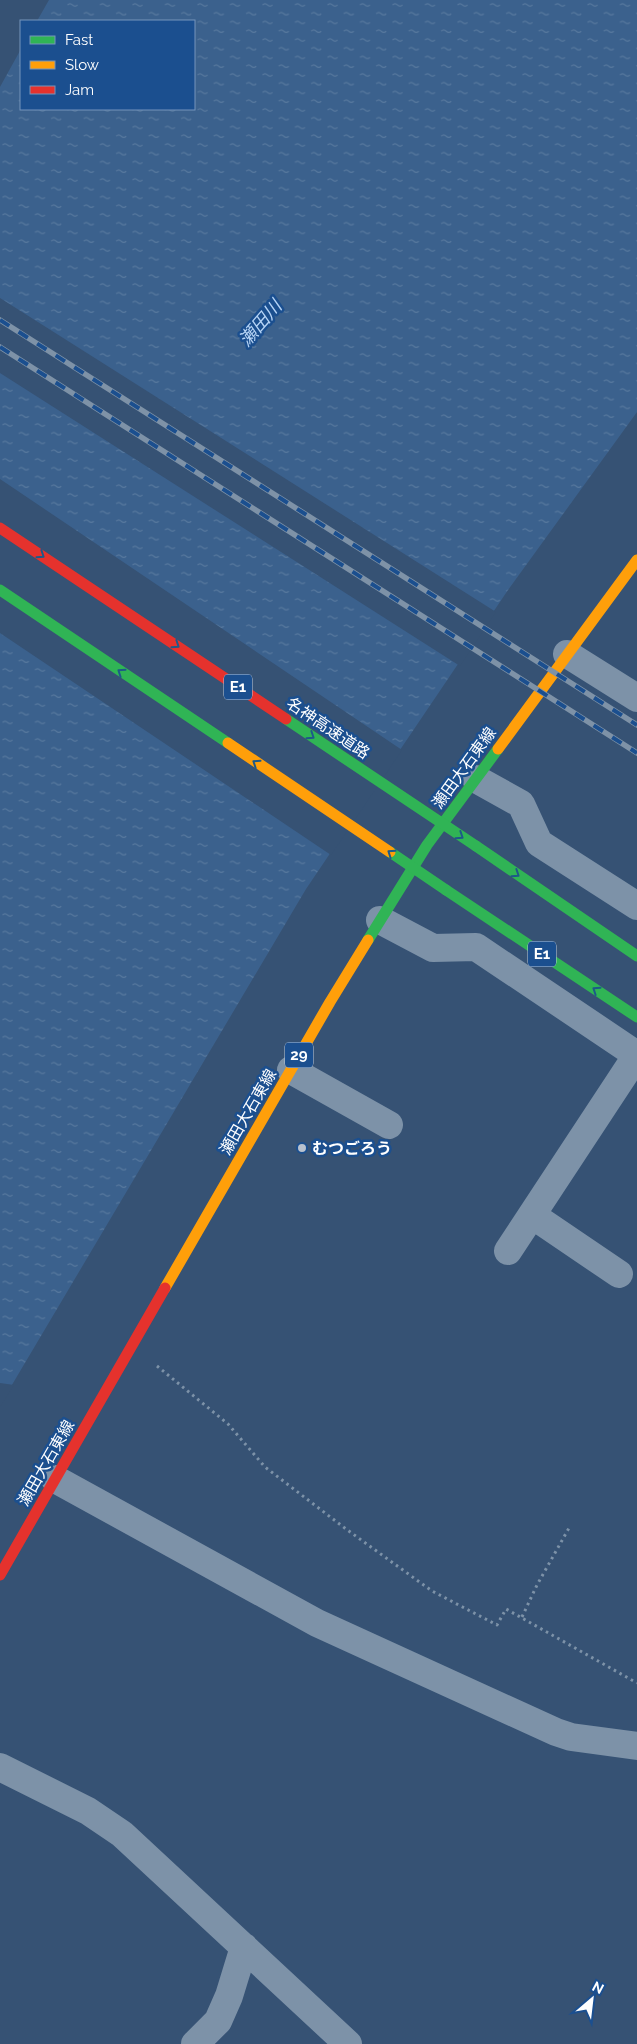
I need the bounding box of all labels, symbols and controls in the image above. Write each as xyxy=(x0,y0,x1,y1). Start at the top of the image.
legend xyxy=(20,20,195,110)
text: Fast xyxy=(65,31,93,49)
text: Slow xyxy=(65,56,99,74)
text: Jam xyxy=(65,81,94,99)
water label: 瀬田川 xyxy=(234,294,287,350)
one-way arrow xyxy=(35,549,44,558)
one-way arrow xyxy=(170,639,179,648)
one-way arrow xyxy=(118,669,127,678)
road number: E1 xyxy=(224,674,252,700)
street label: 名神高速道路 xyxy=(283,693,373,763)
street label: 瀬田大石東線 xyxy=(428,724,500,812)
one-way arrow xyxy=(305,730,314,739)
one-way arrow xyxy=(253,759,262,769)
one-way arrow xyxy=(454,830,464,839)
one-way arrow xyxy=(387,850,397,859)
one-way arrow xyxy=(510,868,520,877)
road number: E1 xyxy=(528,942,556,966)
one-way arrow xyxy=(593,987,602,996)
road number: 29 xyxy=(285,1042,313,1068)
street label: 瀬田大石東線 xyxy=(216,1066,280,1158)
place label: むつごろう xyxy=(312,1139,392,1158)
marker: むつごろう xyxy=(296,1142,308,1154)
street label: 瀬田大石東線 xyxy=(14,1417,78,1509)
north arrow xyxy=(567,1974,617,2024)
text: N xyxy=(590,1978,607,1997)

